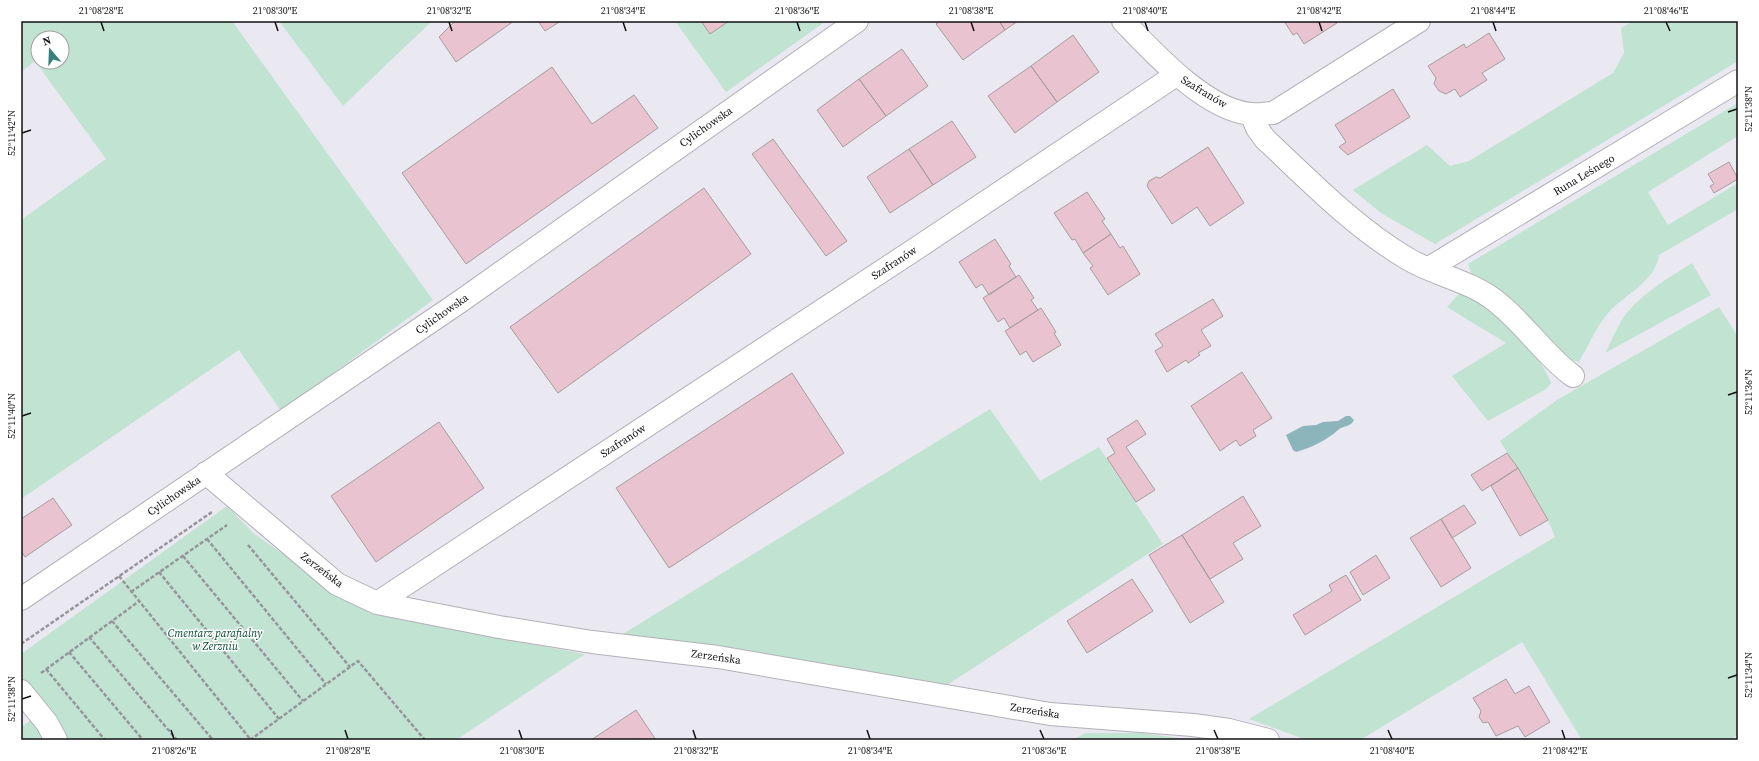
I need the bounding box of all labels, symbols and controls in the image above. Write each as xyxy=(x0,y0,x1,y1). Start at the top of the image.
text: 21°08'28"E xyxy=(79,4,123,17)
text: 21°08'30"E xyxy=(253,4,297,17)
text: 21°08'32"E xyxy=(427,4,471,17)
text: 21°08'34"E xyxy=(601,4,645,17)
text: 21°08'36"E xyxy=(775,4,819,17)
text: 21°08'38"E xyxy=(949,4,993,17)
text: 21°08'40"E xyxy=(1123,4,1167,17)
text: 21°08'42"E xyxy=(1297,4,1341,17)
text: 21°08'44"E xyxy=(1471,4,1515,17)
text: 21°08'46"E xyxy=(1644,4,1688,17)
north arrow xyxy=(30,30,70,70)
text: N xyxy=(41,33,53,49)
street label: Szafranów xyxy=(1178,72,1230,112)
text: 52°11'38"N xyxy=(1742,86,1755,132)
street label: Cylichowska xyxy=(677,103,736,151)
text: 52°11'42"N xyxy=(5,110,18,156)
street label: Runa Leśnego xyxy=(1551,151,1617,199)
street label: Szafranów xyxy=(868,242,920,283)
street label: Cylichowska xyxy=(413,290,472,338)
text: 52°11'36"N xyxy=(1742,369,1755,415)
text: 52°11'40"N xyxy=(5,393,18,439)
street label: Szafranów xyxy=(597,420,649,461)
street label: Cylichowska xyxy=(144,472,204,519)
street label: Zerzeńska xyxy=(298,549,347,591)
park label: Cmentarz parafialny w Zerzniu xyxy=(168,626,263,654)
street label: Zerzeńska xyxy=(690,646,742,668)
text: 52°11'34"N xyxy=(1742,652,1755,698)
text: 52°11'38"N xyxy=(5,676,18,722)
street label: Zerzeńska xyxy=(1009,700,1061,722)
text: 21°08'26"E xyxy=(152,744,196,757)
text: 21°08'28"E xyxy=(326,744,370,757)
text: 21°08'30"E xyxy=(500,744,544,757)
text: 21°08'32"E xyxy=(674,744,718,757)
text: 21°08'34"E xyxy=(848,744,892,757)
text: 21°08'36"E xyxy=(1022,744,1066,757)
text: 21°08'38"E xyxy=(1196,744,1240,757)
text: 21°08'40"E xyxy=(1370,744,1414,757)
text: 21°08'42"E xyxy=(1543,744,1587,757)

